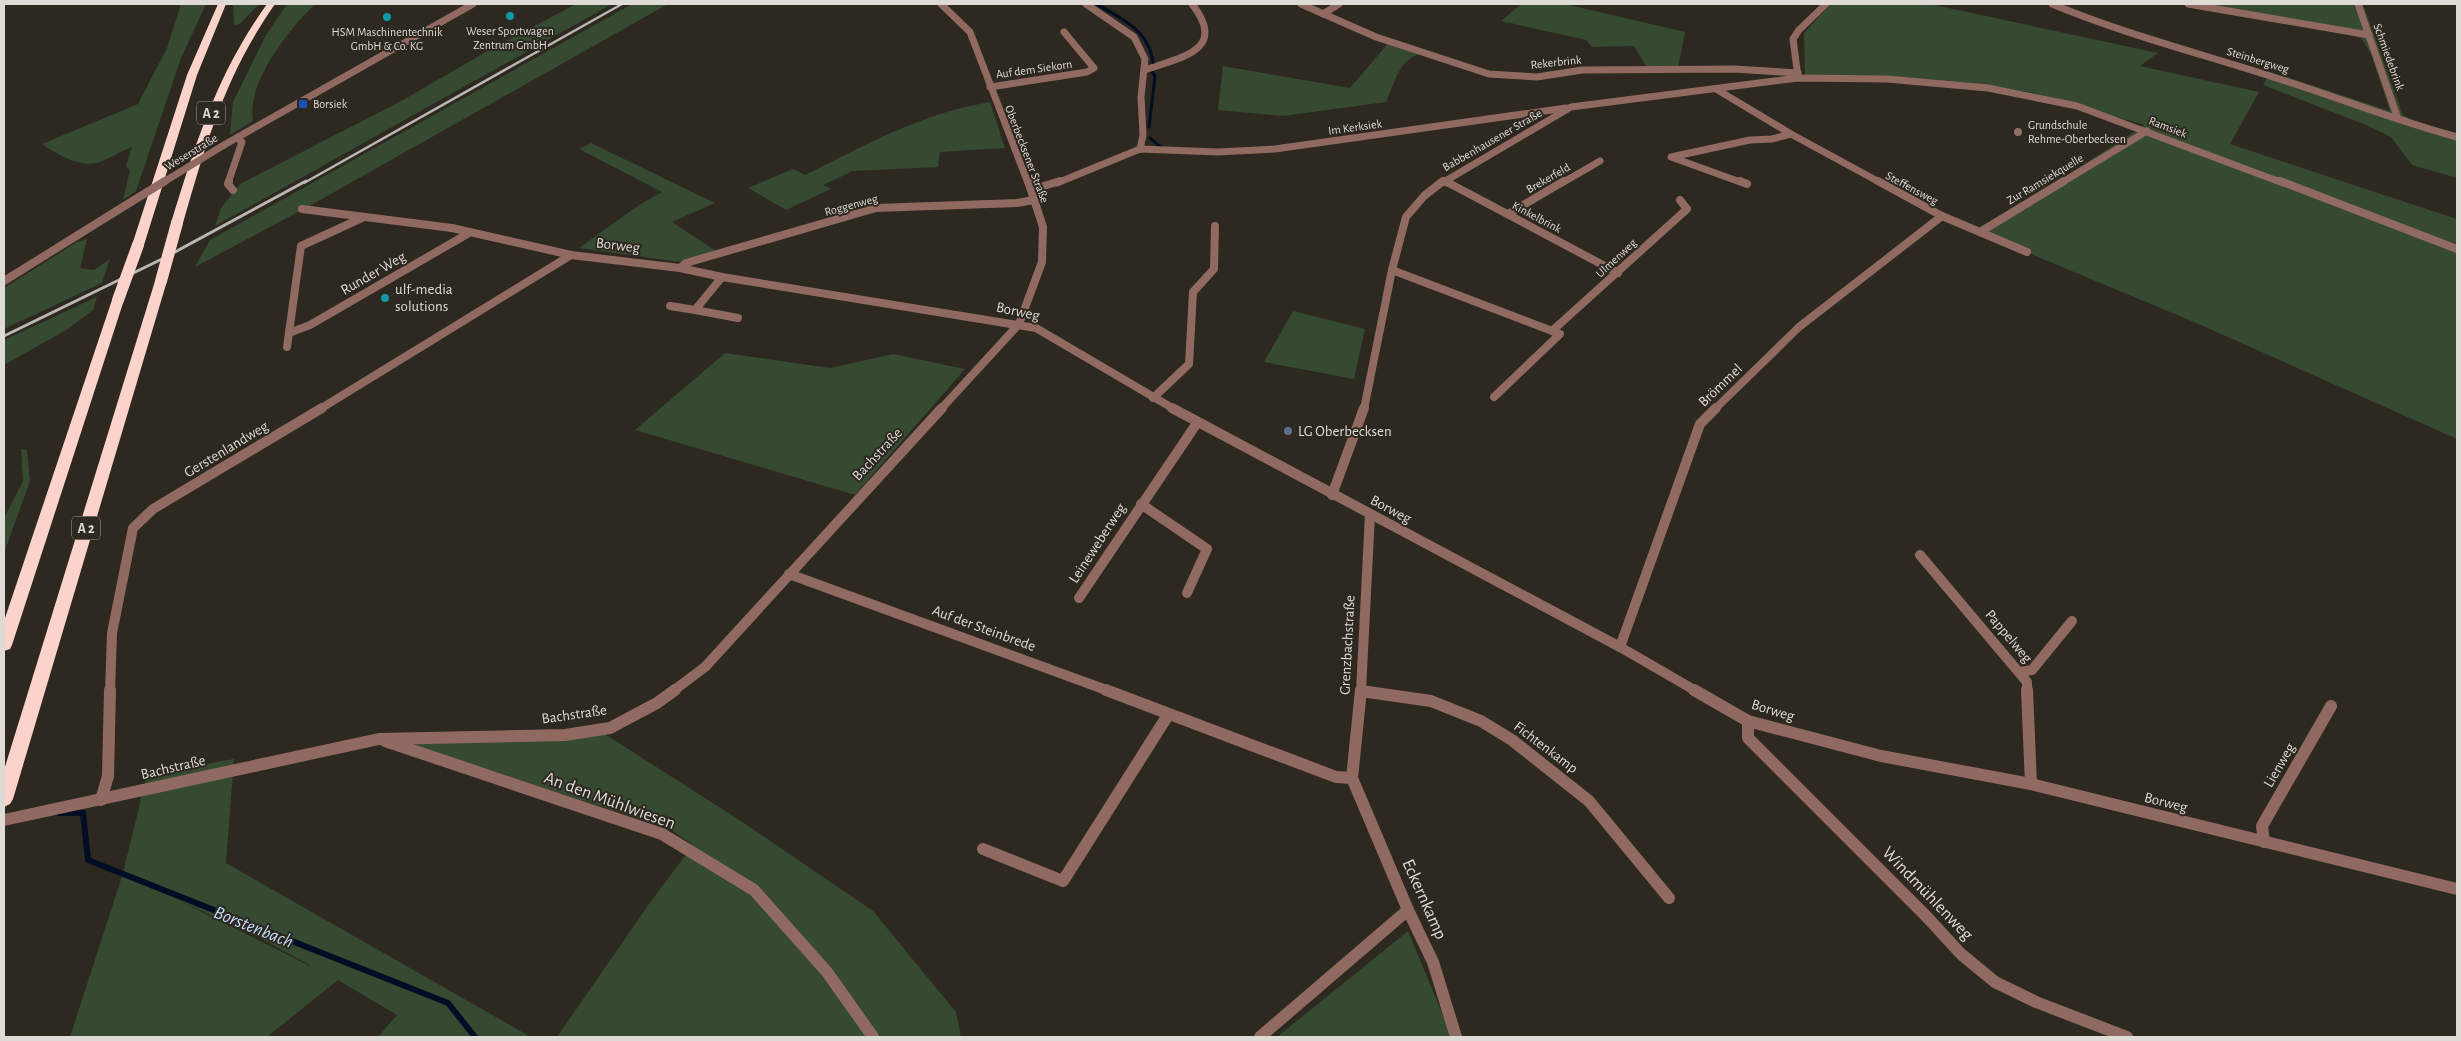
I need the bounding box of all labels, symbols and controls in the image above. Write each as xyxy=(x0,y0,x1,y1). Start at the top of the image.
marker: Weser Sportwagen Zentrum GmbH xyxy=(504,10,516,22)
marker: HSM Maschinentechnik GmbH & Co. KG xyxy=(381,11,393,23)
street label: Schmiedebrink xyxy=(2371,22,2407,93)
place label: Weser Sportwagen Zentrum GmbH xyxy=(466,25,554,51)
place label: HSM Maschinentechnik GmbH & Co. KG xyxy=(332,26,443,52)
street label: Steinbergweg xyxy=(2225,45,2291,75)
street label: Rekerbrink xyxy=(1530,53,1582,71)
street label: Auf dem Siekorn xyxy=(995,58,1073,80)
marker: Borsiek xyxy=(297,98,309,110)
place label: Borsiek xyxy=(313,98,348,110)
road number: A 2 xyxy=(197,102,225,125)
street label: Oberbecksener Straße xyxy=(1003,104,1051,204)
street label: Babbenhausener Straße xyxy=(1440,107,1544,173)
street label: Ramsiek xyxy=(2147,114,2189,140)
street label: Im Kerksiek xyxy=(1327,117,1383,137)
place label: Grundschule Rehme-Oberbecksen xyxy=(2028,119,2126,145)
marker: Grundschule Rehme-Oberbecksen xyxy=(2012,126,2024,138)
street label: Weserstraße xyxy=(162,132,220,172)
street label: Zur Ramsiekquelle xyxy=(2005,151,2085,207)
street label: Brekerfeld xyxy=(1524,161,1572,195)
street label: Steffensweg xyxy=(1884,169,1940,207)
street label: Roggenweg xyxy=(823,192,879,218)
street label: Kinkelbrink xyxy=(1510,199,1564,235)
street label: Borweg xyxy=(595,235,641,256)
street label: Ulmenweg xyxy=(1593,236,1639,280)
street label: Runder Weg xyxy=(338,249,409,298)
place label: ulf-media solutions xyxy=(395,282,453,314)
marker: ulf-media solutions xyxy=(379,292,391,304)
street label: Borweg xyxy=(995,300,1042,324)
street label: Brömmel xyxy=(1696,361,1745,410)
street label: Gerstenlandweg xyxy=(182,418,272,480)
place label: LG Oberbecksen xyxy=(1298,424,1392,439)
street label: Bachstraße xyxy=(849,425,905,483)
marker: LG Oberbecksen xyxy=(1282,425,1294,437)
street label: Borweg xyxy=(1368,492,1414,527)
street label: Leineweberweg xyxy=(1066,500,1129,586)
road number: A 2 xyxy=(72,516,100,540)
street label: Grenzbachstraße xyxy=(1337,595,1358,695)
street label: Auf der Steinbrede xyxy=(930,603,1038,654)
street label: Pappelweg xyxy=(1982,607,2035,666)
street label: Borweg xyxy=(1750,697,1797,724)
street label: Bachstraße xyxy=(540,702,608,726)
street label: Fichtenkamp xyxy=(1511,719,1581,776)
street label: Lienweg xyxy=(2261,740,2298,790)
street label: Bachstraße xyxy=(139,753,207,782)
street label: An den Mühlwiesen xyxy=(542,769,678,833)
street label: Borweg xyxy=(2143,790,2190,815)
street label: Windmühlenweg xyxy=(1878,843,1976,944)
street label: Eckernkamp xyxy=(1398,856,1450,942)
water label: Borstenbach xyxy=(211,903,296,952)

